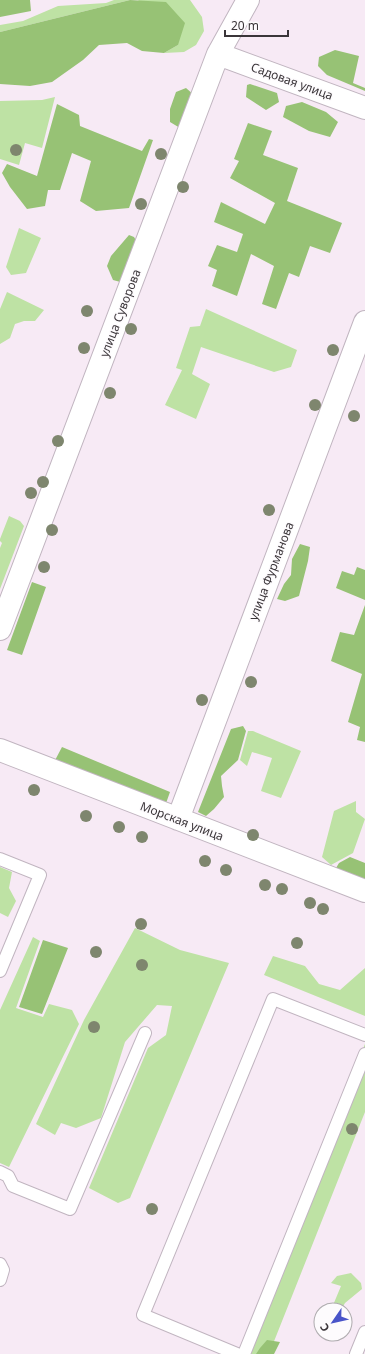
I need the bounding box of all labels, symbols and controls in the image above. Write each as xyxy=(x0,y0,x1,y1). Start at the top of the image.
scale bar xyxy=(225,12,288,38)
text: 20 m xyxy=(231,17,259,34)
street label: Садовая улица xyxy=(249,58,335,104)
street label: улица Суворова xyxy=(95,267,145,359)
street label: улица Фурманова xyxy=(244,519,298,623)
street label: Морская улица xyxy=(138,797,226,845)
north arrow xyxy=(313,1302,353,1342)
text: С xyxy=(316,1321,333,1335)

